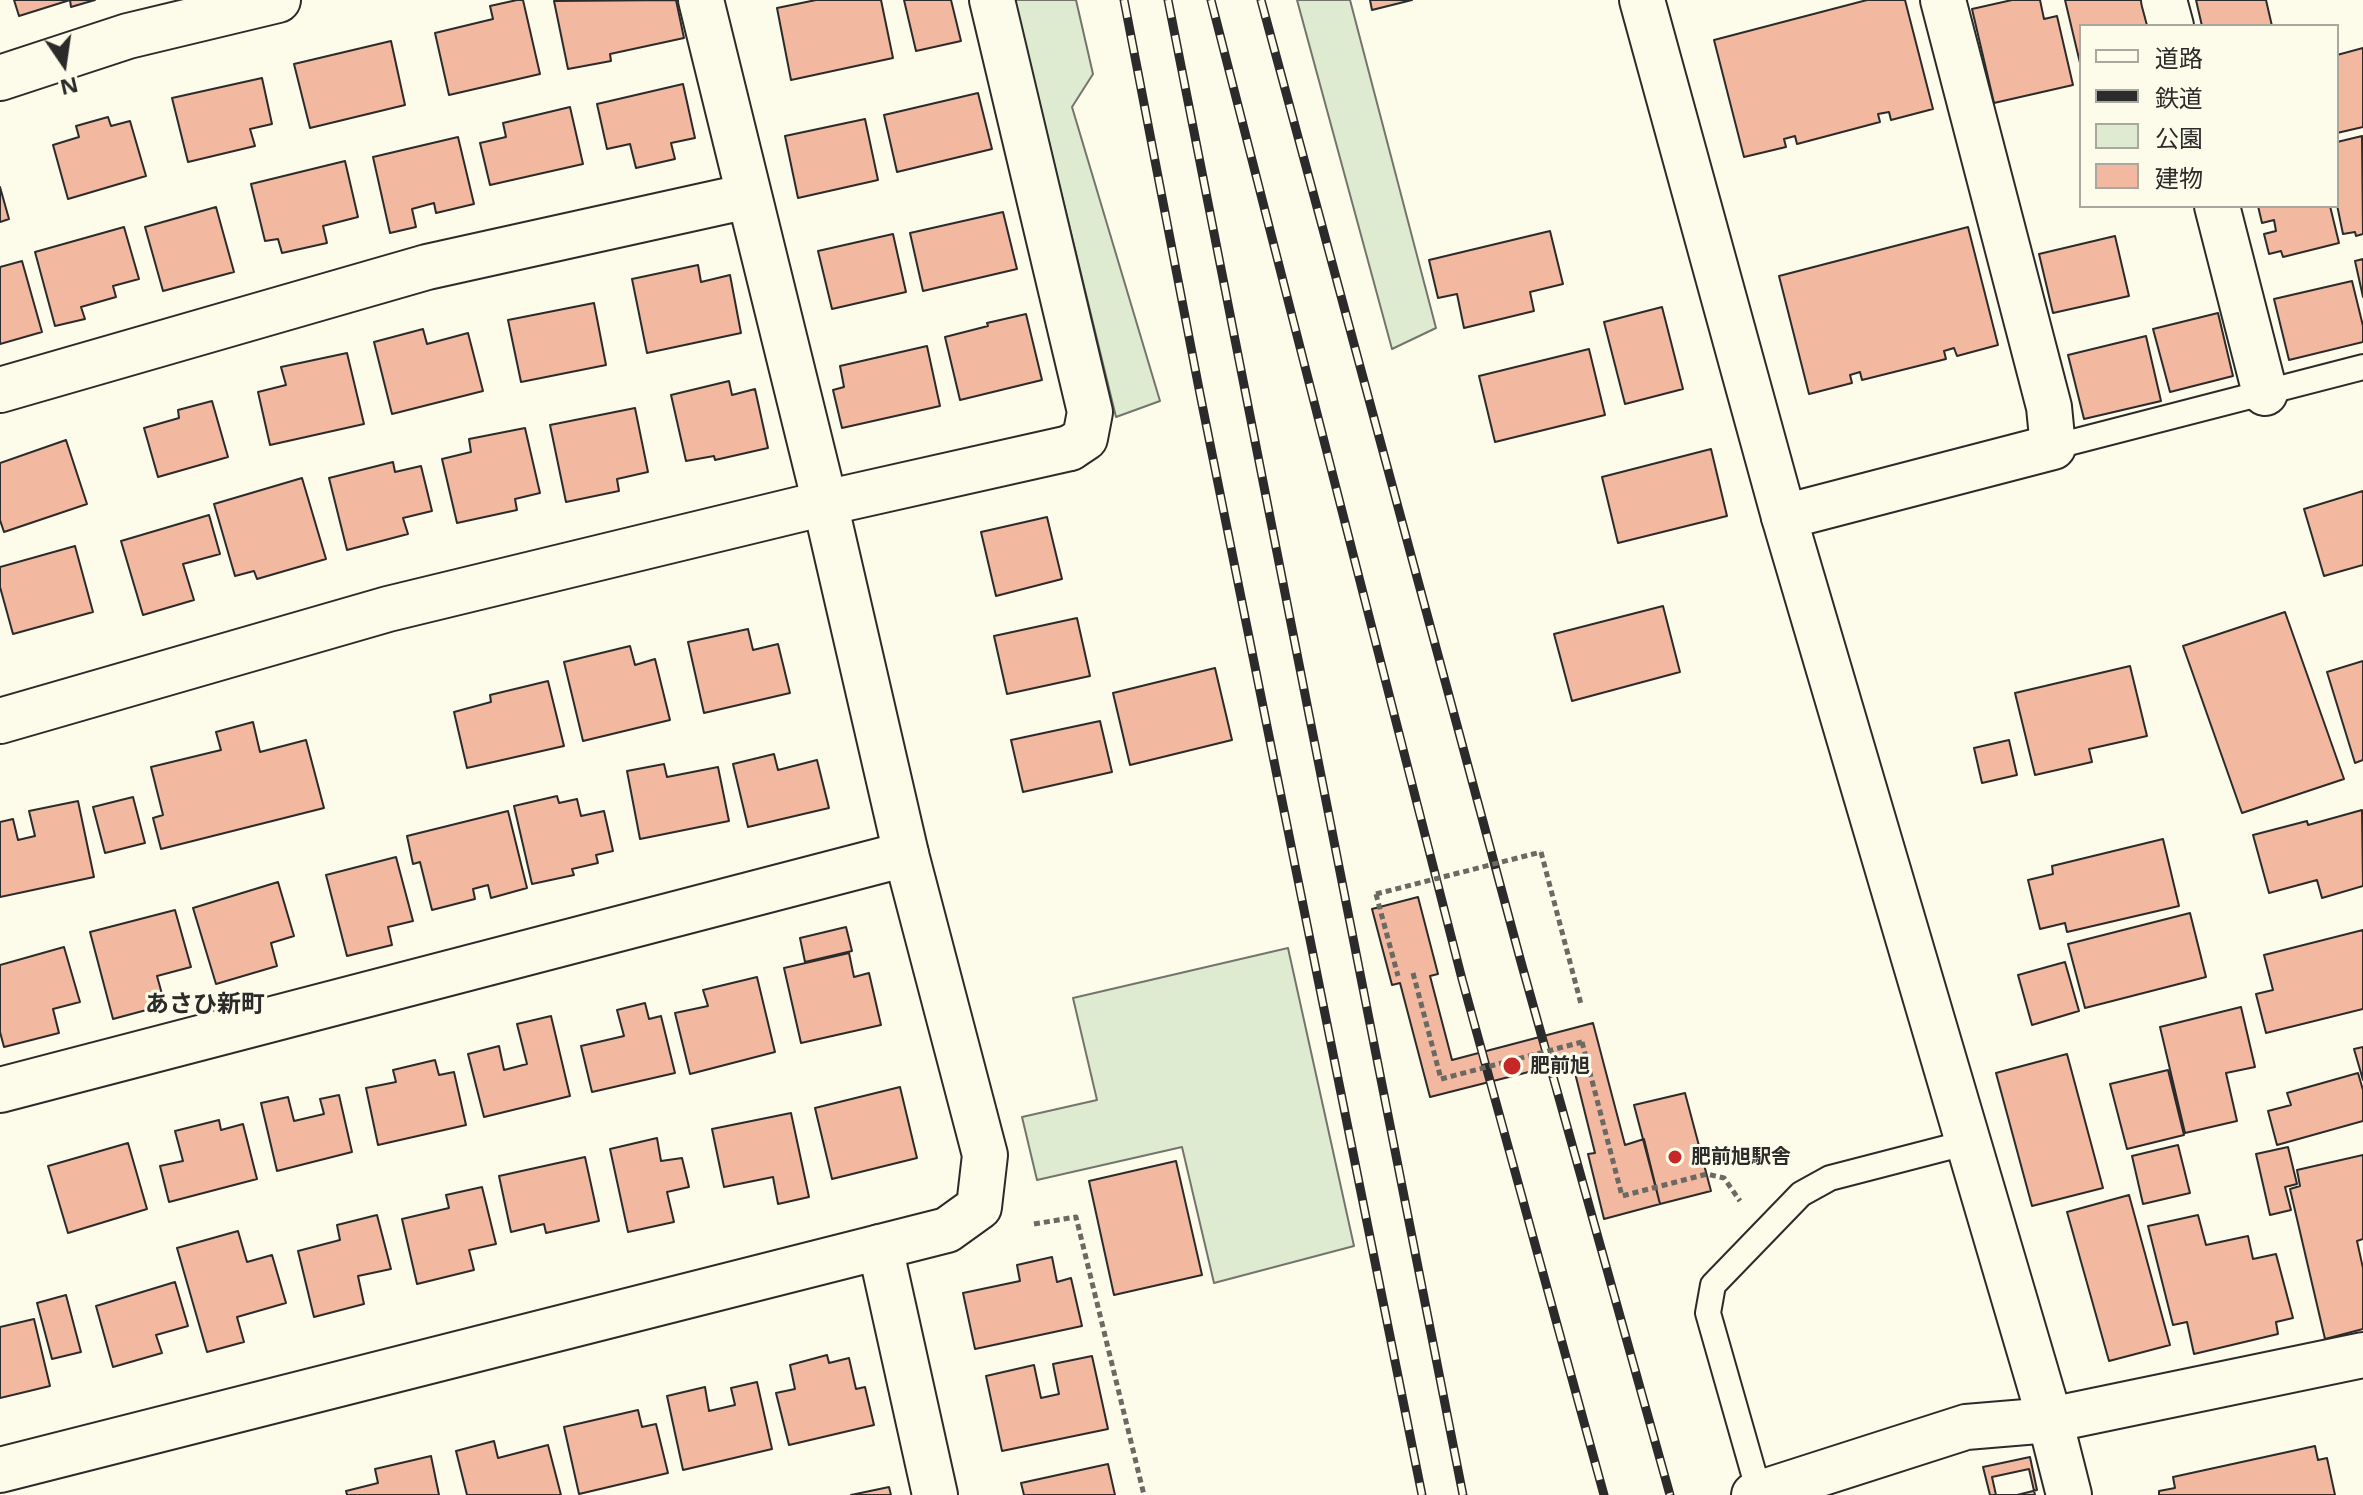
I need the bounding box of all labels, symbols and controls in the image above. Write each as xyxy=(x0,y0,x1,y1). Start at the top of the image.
north arrow xyxy=(24,24,104,104)
legend xyxy=(2079,24,2339,208)
text: 道路 xyxy=(2155,41,2203,74)
text: N xyxy=(57,71,81,104)
text: 鉄道 xyxy=(2155,81,2203,114)
text: 公園 xyxy=(2155,121,2203,154)
text: 建物 xyxy=(2155,161,2203,194)
district label: あさひ新町 xyxy=(145,991,265,1019)
place label: 肥前旭 xyxy=(1530,1054,1590,1078)
marker: 肥前旭 xyxy=(1501,1055,1523,1077)
place label: 肥前旭駅舎 xyxy=(1691,1145,1791,1169)
marker: 肥前旭駅舎 xyxy=(1666,1148,1684,1166)

